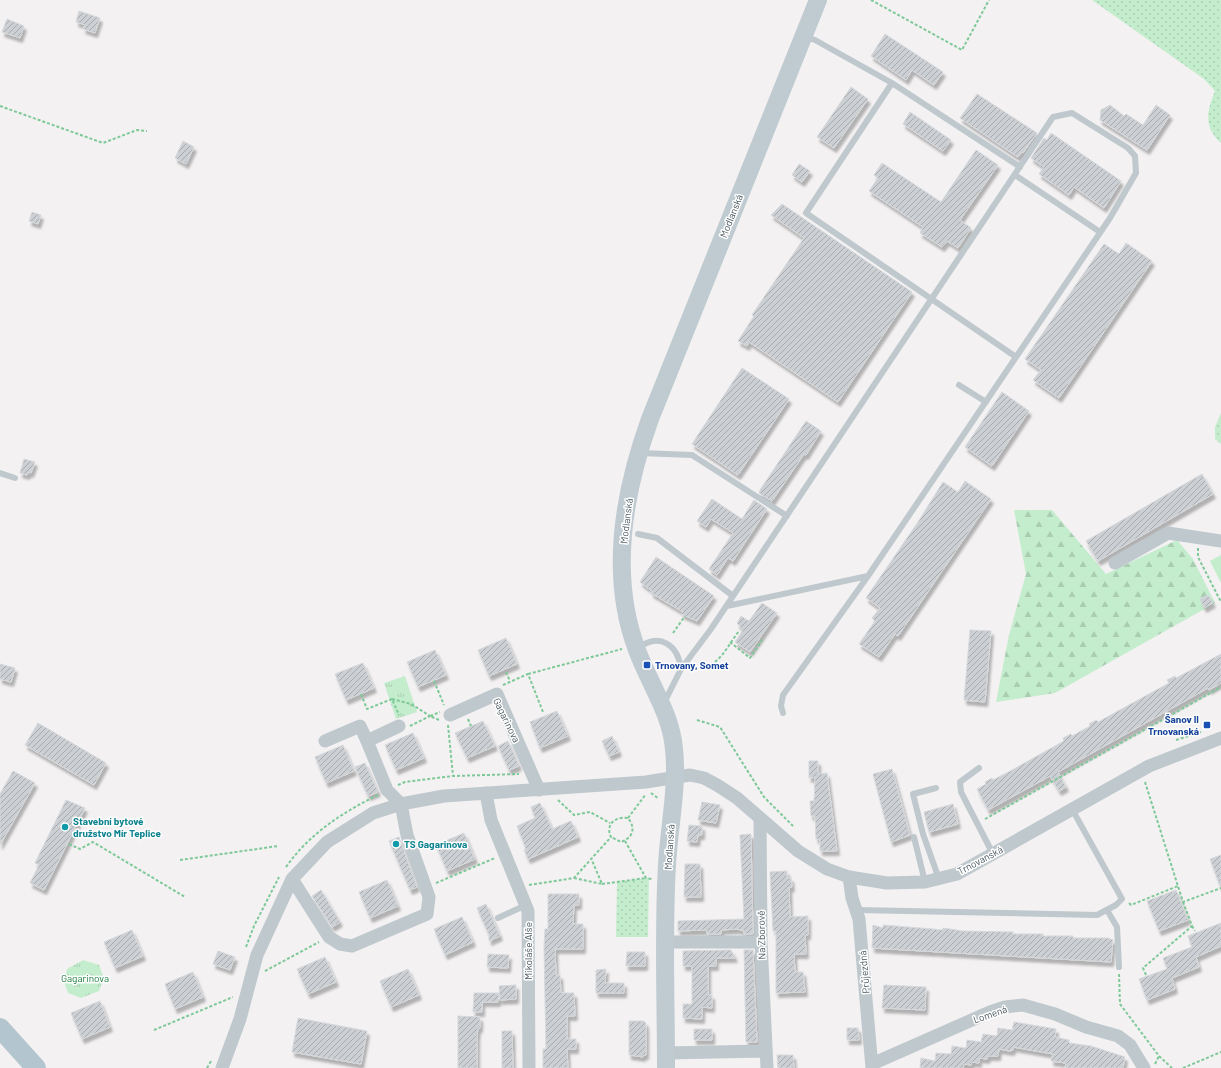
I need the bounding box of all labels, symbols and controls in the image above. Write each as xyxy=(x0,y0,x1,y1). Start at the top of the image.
street label: Modlanská xyxy=(717,193,745,239)
street label: Modlanská xyxy=(617,498,635,544)
place label: Trnovany, Somet xyxy=(655,659,729,671)
marker: Trnovany, Somet xyxy=(642,660,652,670)
street label: Gagarinova xyxy=(491,696,523,744)
place label: Šanov II Trnovanská xyxy=(1148,713,1199,737)
marker: Šanov II Trnovanská xyxy=(1202,720,1212,730)
place label: Stavební bytové družstvo Mír Teplice xyxy=(73,815,162,839)
marker: Stavební bytové družstvo Mír Teplice xyxy=(60,822,70,832)
street label: Modlanská xyxy=(661,824,677,870)
place label: TS Gagarinova xyxy=(404,838,467,850)
marker: TS Gagarinova xyxy=(391,839,401,849)
street label: Trnovanská xyxy=(955,843,1005,877)
street label: Na Zborově xyxy=(755,910,767,960)
street label: Mikoláše Alše xyxy=(522,922,534,980)
street label: Průjezdná xyxy=(856,950,872,994)
park label: Gagarinova xyxy=(61,972,109,984)
street label: Lomená xyxy=(971,1003,1009,1025)

